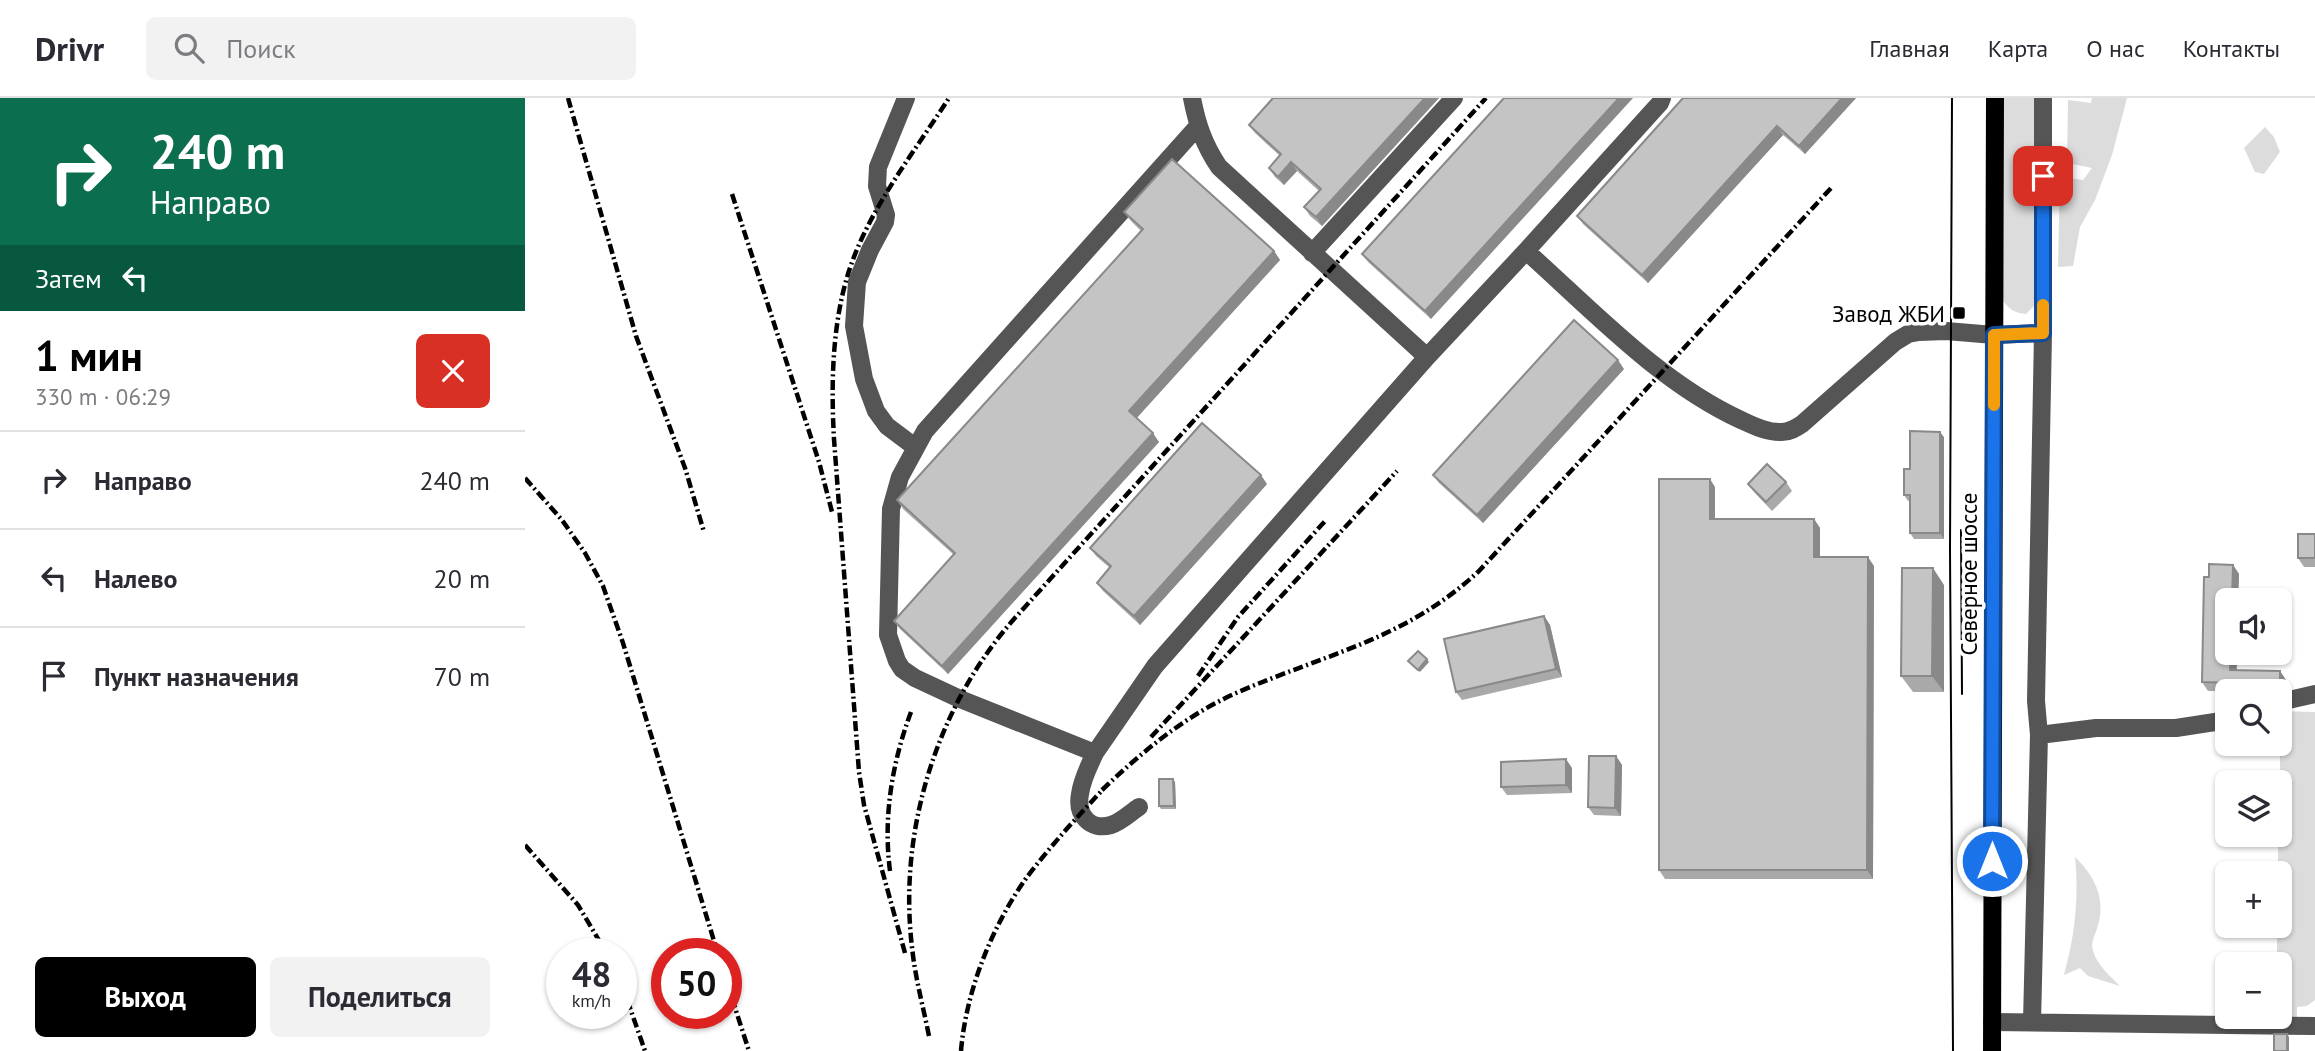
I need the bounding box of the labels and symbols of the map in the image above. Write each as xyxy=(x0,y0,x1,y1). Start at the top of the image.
pin xyxy=(2013,146,2073,206)
place label: Завод ЖБИ xyxy=(1832,299,1945,328)
marker: Завод ЖБИ xyxy=(1951,305,1967,321)
street label: Северное шоссе xyxy=(1954,493,1983,655)
position arrow xyxy=(1955,824,2029,898)
speed limit sign: 50 xyxy=(651,938,742,1029)

